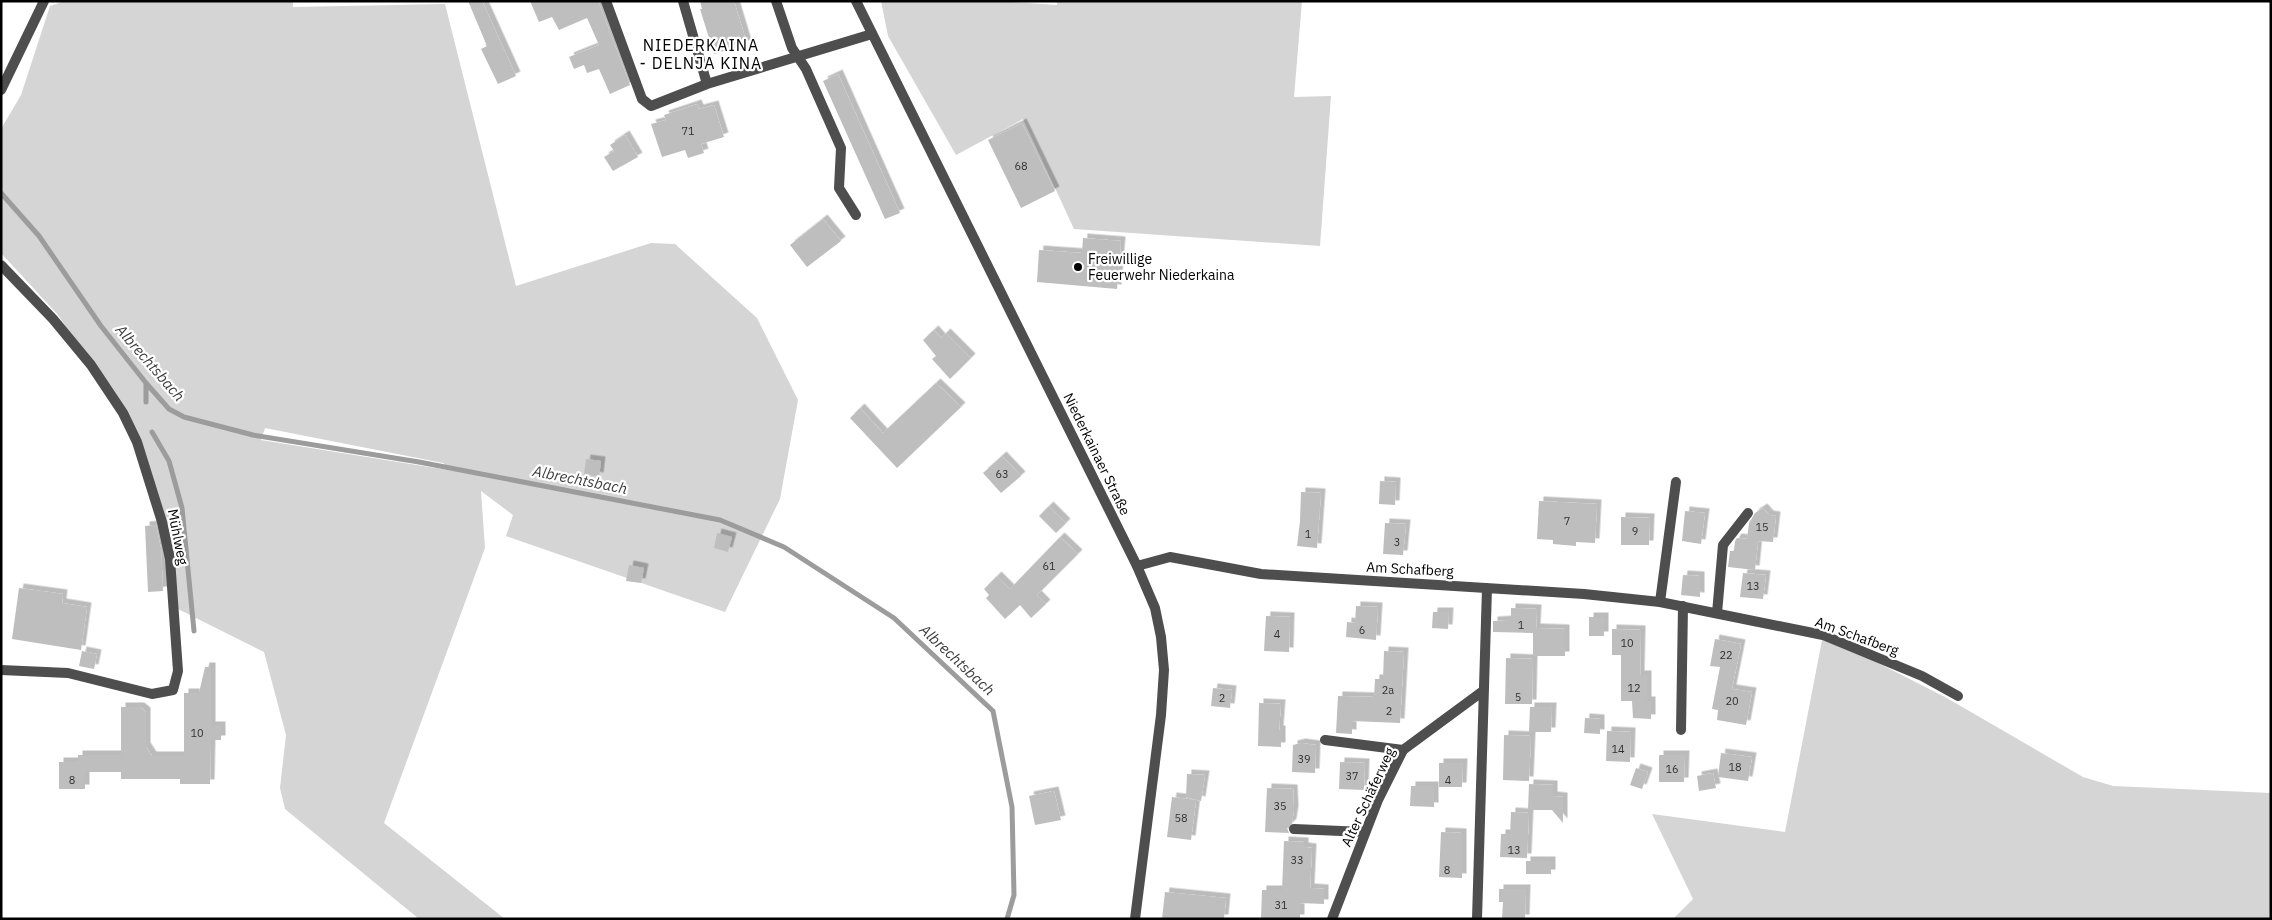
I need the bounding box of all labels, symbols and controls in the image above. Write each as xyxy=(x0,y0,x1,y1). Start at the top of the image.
district label: NIEDERKAINA - DELNJA KINA xyxy=(640,35,762,73)
house number: 71 xyxy=(681,124,695,138)
house number: 68 xyxy=(1014,159,1028,173)
place label: Freiwillige Feuerwehr Niederkaina xyxy=(1088,250,1235,284)
marker: Freiwillige Feuerwehr Niederkaina xyxy=(1072,261,1084,273)
water label: Albrechtsbach xyxy=(111,320,189,405)
street label: Niederkainaer Straße xyxy=(1060,390,1135,518)
water label: Albrechtsbach xyxy=(530,461,629,498)
house number: 63 xyxy=(995,467,1009,481)
street label: Mühlweg xyxy=(164,507,192,567)
house number: 7 xyxy=(1564,514,1570,528)
house number: 15 xyxy=(1755,520,1769,534)
house number: 9 xyxy=(1632,524,1638,538)
house number: 1 xyxy=(1305,527,1312,541)
house number: 3 xyxy=(1394,535,1400,549)
street label: Am Schafberg xyxy=(1366,558,1455,580)
house number: 61 xyxy=(1042,559,1056,573)
house number: 13 xyxy=(1746,579,1760,593)
street label: Am Schafberg xyxy=(1813,613,1902,660)
house number: 1 xyxy=(1518,618,1525,632)
water label: Albrechtsbach xyxy=(915,619,999,699)
house number: 6 xyxy=(1359,623,1365,637)
house number: 4 xyxy=(1274,627,1281,641)
house number: 10 xyxy=(1620,636,1634,650)
house number: 22 xyxy=(1719,648,1733,662)
house number: 12 xyxy=(1627,681,1641,695)
house number: 2a xyxy=(1382,683,1394,697)
house number: 5 xyxy=(1515,690,1521,704)
house number: 2 xyxy=(1219,691,1225,705)
house number: 20 xyxy=(1725,694,1739,708)
house number: 2 xyxy=(1386,704,1392,718)
house number: 10 xyxy=(190,726,204,740)
house number: 14 xyxy=(1611,742,1625,756)
street label: Alter Schäferweg xyxy=(1337,744,1399,849)
house number: 39 xyxy=(1297,752,1311,766)
house number: 18 xyxy=(1728,760,1742,774)
house number: 16 xyxy=(1665,762,1679,776)
house number: 37 xyxy=(1345,769,1359,783)
house number: 8 xyxy=(69,773,75,787)
house number: 4 xyxy=(1445,773,1452,787)
house number: 35 xyxy=(1273,799,1287,813)
house number: 58 xyxy=(1174,811,1188,825)
house number: 13 xyxy=(1507,843,1521,857)
house number: 33 xyxy=(1290,853,1304,867)
house number: 8 xyxy=(1444,863,1450,877)
house number: 31 xyxy=(1274,898,1288,912)

